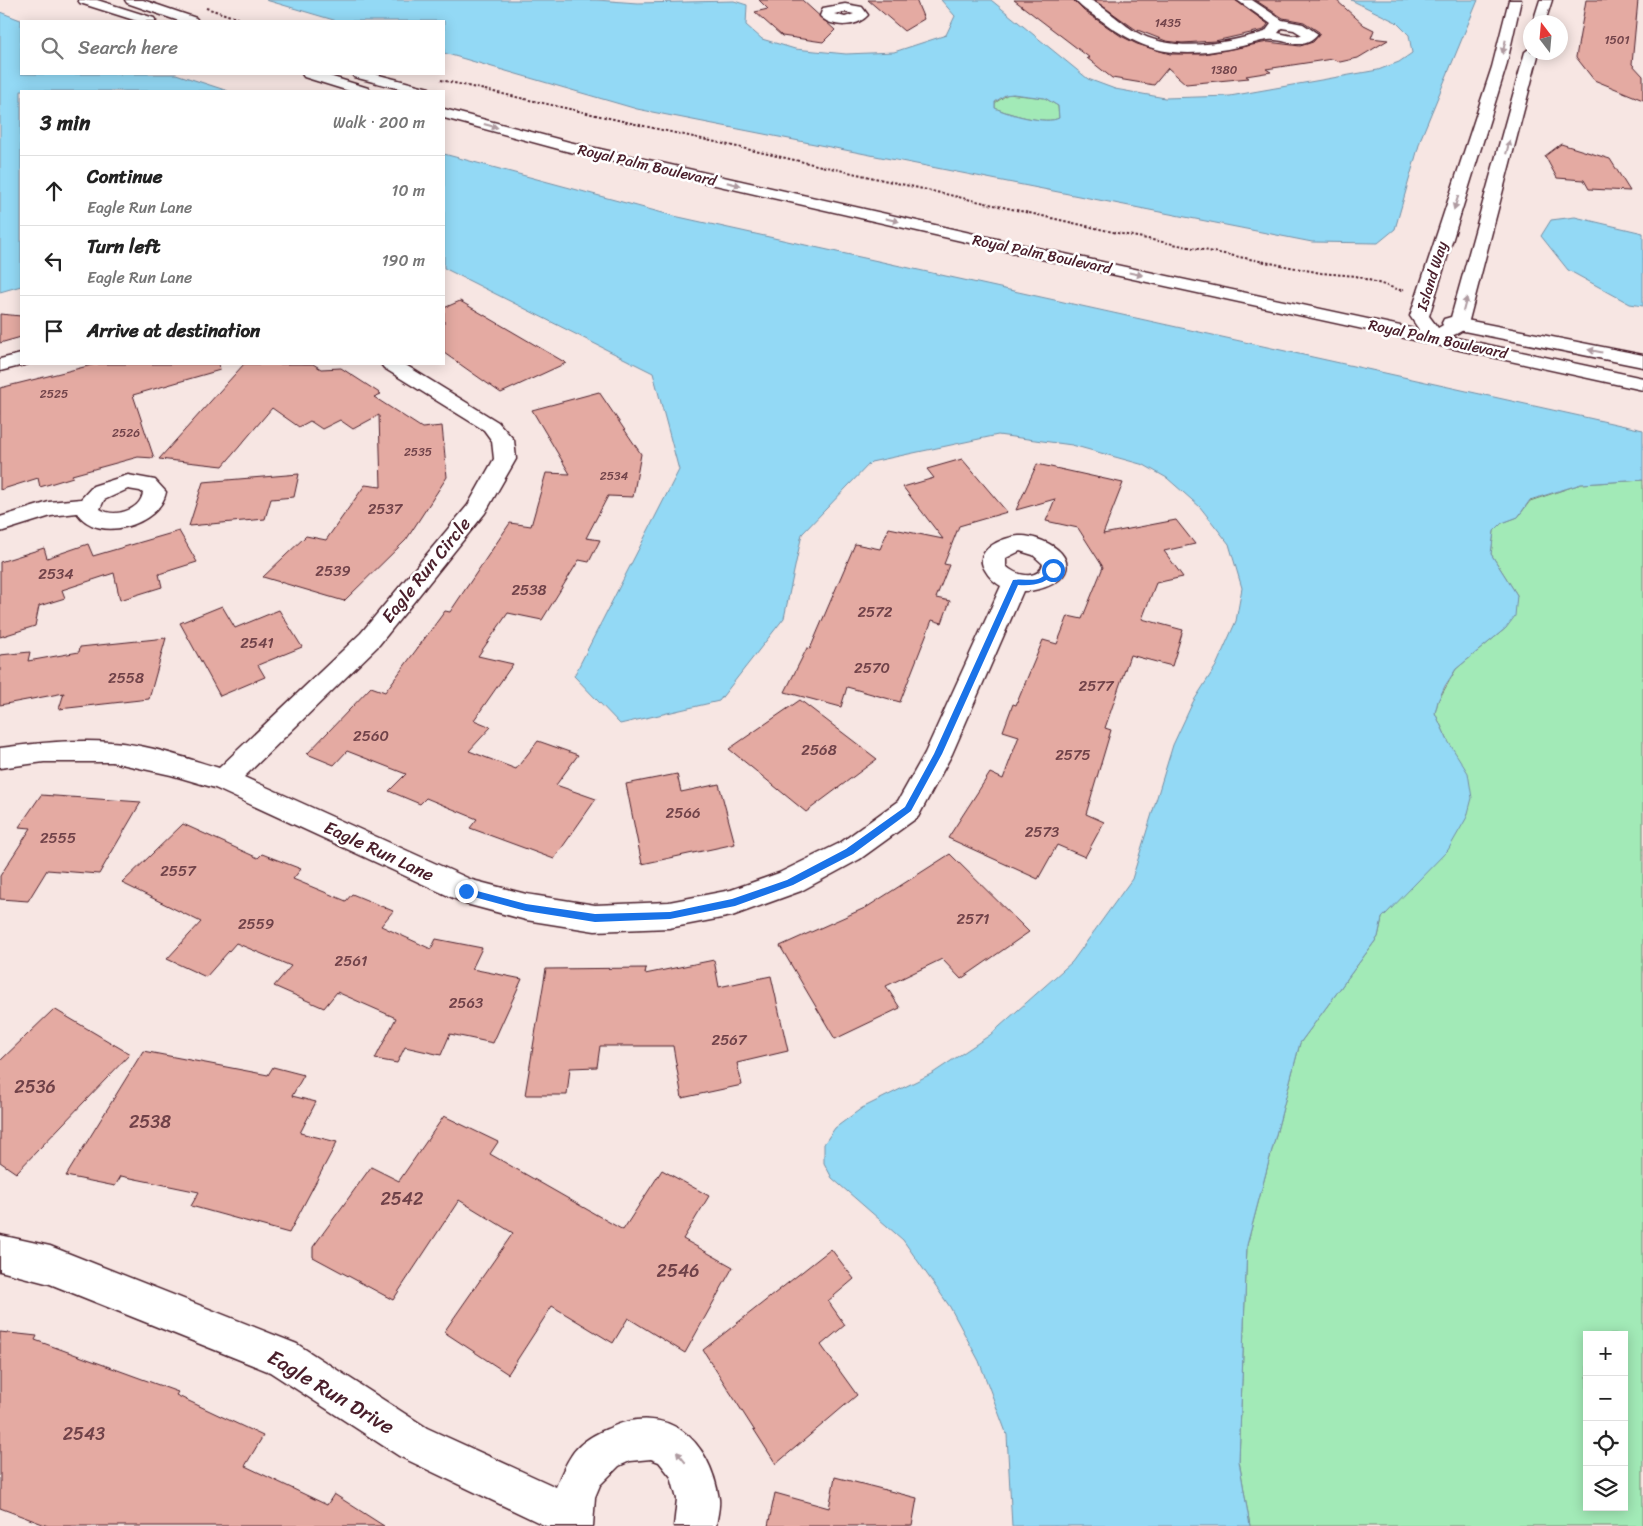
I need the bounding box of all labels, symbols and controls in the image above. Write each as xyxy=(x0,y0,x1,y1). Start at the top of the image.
house number: 1435 xyxy=(1155,12,1181,34)
north arrow xyxy=(1523,15,1568,60)
search box xyxy=(20,20,445,75)
house number: 1501 xyxy=(1604,29,1630,51)
text: Search here xyxy=(78,31,178,64)
icon: search xyxy=(38,34,66,62)
one-way arrow xyxy=(1499,40,1507,55)
house number: 1380 xyxy=(1211,59,1238,81)
text: 3 min xyxy=(40,104,90,142)
text: Walk · 200 m xyxy=(333,108,425,137)
one-way arrow xyxy=(483,122,498,130)
street label: Royal Palm Boulevard xyxy=(575,136,720,194)
one-way arrow xyxy=(1504,140,1512,155)
text: Continue xyxy=(87,160,163,193)
text: 10 m xyxy=(392,176,425,205)
icon: ahead xyxy=(40,177,68,205)
one-way arrow xyxy=(726,181,742,189)
text: Eagle Run Lane xyxy=(87,193,192,222)
one-way arrow xyxy=(1451,195,1459,210)
one-way arrow xyxy=(885,216,900,224)
street label: Royal Palm Boulevard xyxy=(970,227,1115,282)
text: Turn left xyxy=(87,230,160,263)
street label: Island Way xyxy=(1409,238,1455,315)
text: 190 m xyxy=(382,246,425,275)
icon: left xyxy=(40,247,68,275)
text: Eagle Run Lane xyxy=(87,263,192,292)
one-way arrow xyxy=(1129,270,1144,278)
one-way arrow xyxy=(1461,296,1469,311)
street label: Royal Palm Boulevard xyxy=(1366,312,1511,367)
text: Arrive at destination xyxy=(87,314,260,347)
icon: arrive xyxy=(40,317,68,345)
one-way arrow xyxy=(1587,347,1603,355)
house number: 2525 xyxy=(40,383,68,405)
house number: 2526 xyxy=(112,422,140,444)
house number: 2535 xyxy=(404,441,432,463)
house number: 2534 xyxy=(600,465,629,487)
house number: 2537 xyxy=(368,496,404,522)
street label: Eagle Run Circle xyxy=(373,510,479,630)
house number: 2539 xyxy=(315,558,351,584)
route start xyxy=(1042,559,1065,582)
house number: 2534 xyxy=(38,561,74,587)
house number: 2538 xyxy=(511,577,547,603)
house number: 2572 xyxy=(857,599,893,625)
house number: 2541 xyxy=(240,630,274,656)
house number: 2570 xyxy=(854,655,890,681)
house number: 2558 xyxy=(108,665,144,691)
house number: 2577 xyxy=(1079,673,1115,699)
house number: 2560 xyxy=(353,723,389,749)
house number: 2568 xyxy=(801,737,837,763)
house number: 2575 xyxy=(1055,742,1091,768)
house number: 2566 xyxy=(666,800,700,826)
street label: Eagle Run Lane xyxy=(319,811,439,891)
house number: 2573 xyxy=(1025,819,1059,845)
house number: 2555 xyxy=(40,825,76,851)
house number: 2557 xyxy=(160,858,197,884)
route end xyxy=(455,880,478,903)
house number: 2571 xyxy=(957,906,989,932)
house number: 2559 xyxy=(238,911,274,937)
house number: 2561 xyxy=(335,948,367,974)
house number: 2563 xyxy=(449,990,483,1016)
house number: 2567 xyxy=(712,1027,748,1053)
house number: 2536 xyxy=(14,1071,56,1103)
house number: 2538 xyxy=(129,1106,171,1138)
house number: 2542 xyxy=(380,1183,424,1215)
house number: 2546 xyxy=(657,1255,699,1287)
map controls xyxy=(1583,1331,1628,1511)
button: + xyxy=(1583,1331,1628,1376)
street label: Eagle Run Drive xyxy=(260,1339,402,1445)
button: − xyxy=(1583,1376,1628,1421)
house number: 2543 xyxy=(63,1418,105,1450)
button: locate xyxy=(1583,1421,1628,1466)
one-way arrow xyxy=(675,1450,686,1463)
button: layers xyxy=(1583,1466,1628,1511)

